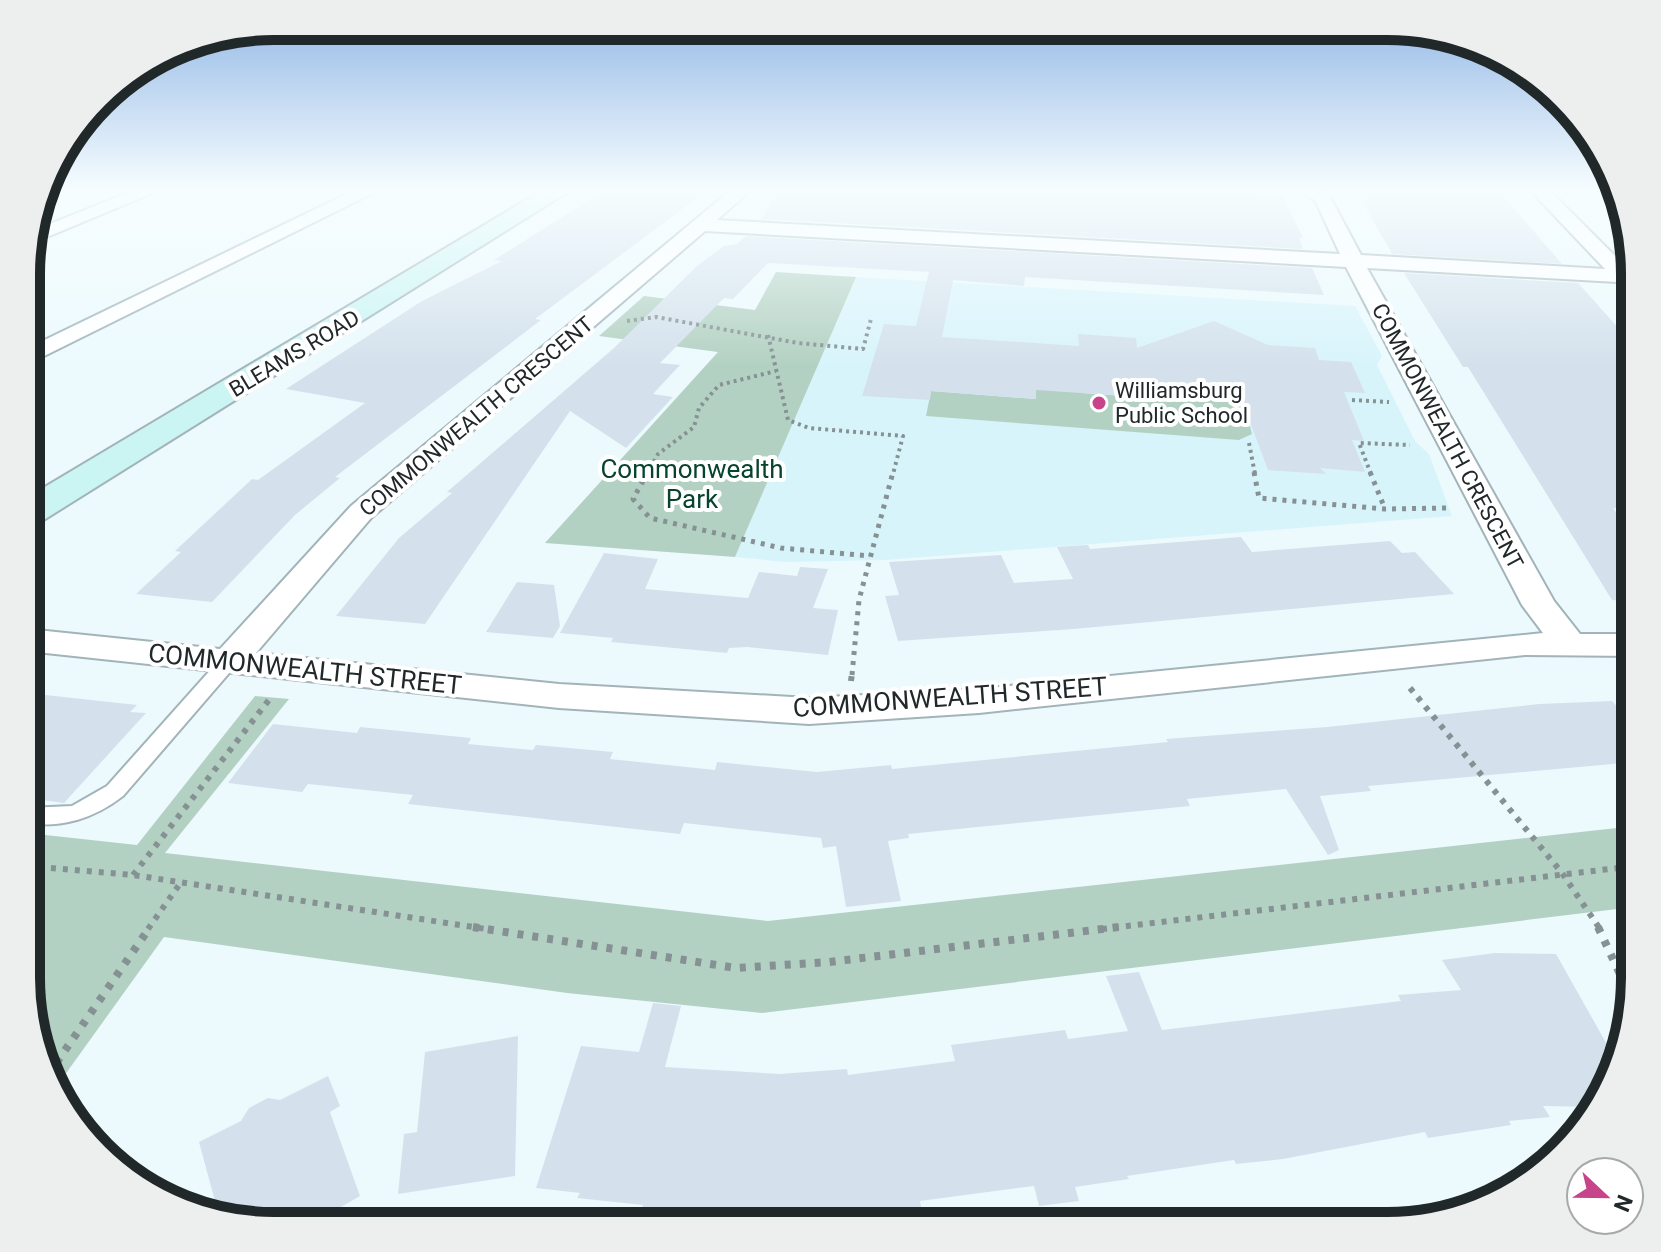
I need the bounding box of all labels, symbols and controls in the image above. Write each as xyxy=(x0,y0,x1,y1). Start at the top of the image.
street label: COMMONWEALTH CRESCENT xyxy=(1367,299,1528,573)
street label: BLEAMS ROAD xyxy=(225,305,364,402)
street label: COMMONWEALTH CRESCENT xyxy=(355,311,598,521)
place label: Williamsburg Public School xyxy=(1115,378,1248,428)
marker: Williamsburg Public School xyxy=(1090,394,1108,412)
park label: Commonwealth Park xyxy=(600,454,784,514)
street label: COMMONWEALTH STREET xyxy=(147,638,463,700)
street label: COMMONWEALTH STREET xyxy=(792,671,1108,723)
north arrow xyxy=(1565,1156,1645,1236)
text: N xyxy=(1609,1191,1638,1215)

